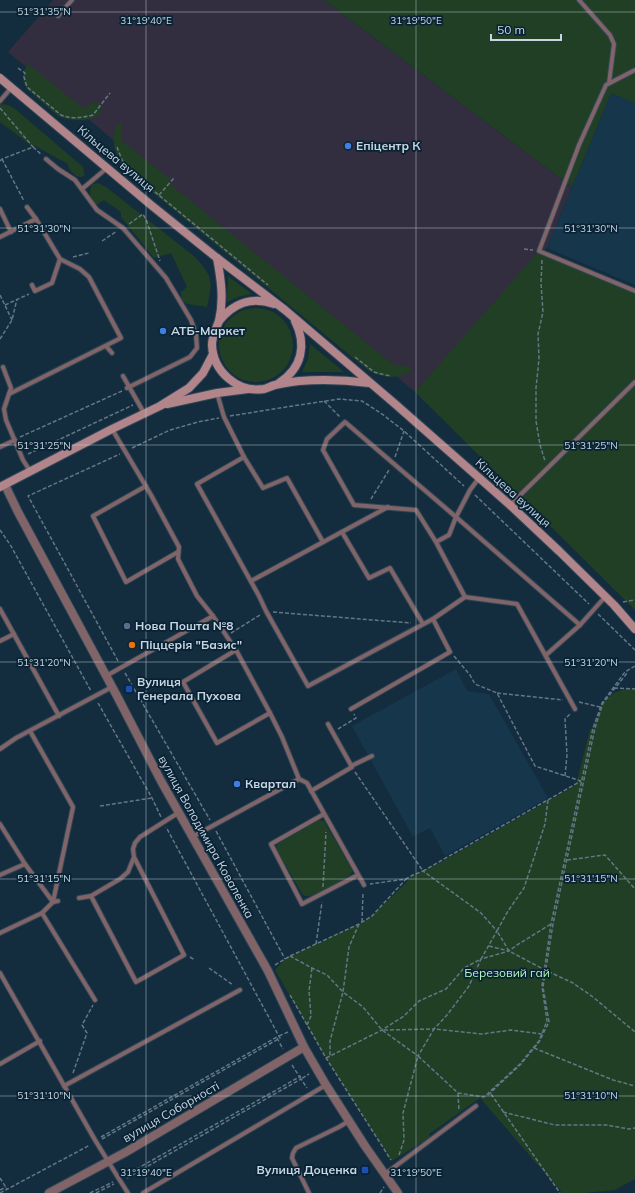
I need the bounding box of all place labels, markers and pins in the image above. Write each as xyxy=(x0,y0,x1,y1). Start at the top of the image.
place label: Епіцентр К xyxy=(356,138,421,153)
marker: Епіцентр К xyxy=(343,141,353,151)
place label: АТБ-Маркет xyxy=(171,323,245,338)
marker: АТБ-Маркет xyxy=(158,326,168,336)
place label: Нова Пошта №8 xyxy=(135,618,233,633)
marker: Нова Пошта №8 xyxy=(122,621,132,631)
place label: Піццерія "Базис" xyxy=(140,637,242,652)
marker: Піццерія "Базис" xyxy=(127,640,137,650)
place label: Вулиця Генерала Пухова xyxy=(137,674,241,703)
marker: Вулиця Генерала Пухова xyxy=(124,684,134,694)
place label: Квартал xyxy=(245,776,296,791)
marker: Квартал xyxy=(232,779,242,789)
place label: Вулиця Доценка xyxy=(257,1162,357,1177)
marker: Вулиця Доценка xyxy=(360,1165,370,1175)

